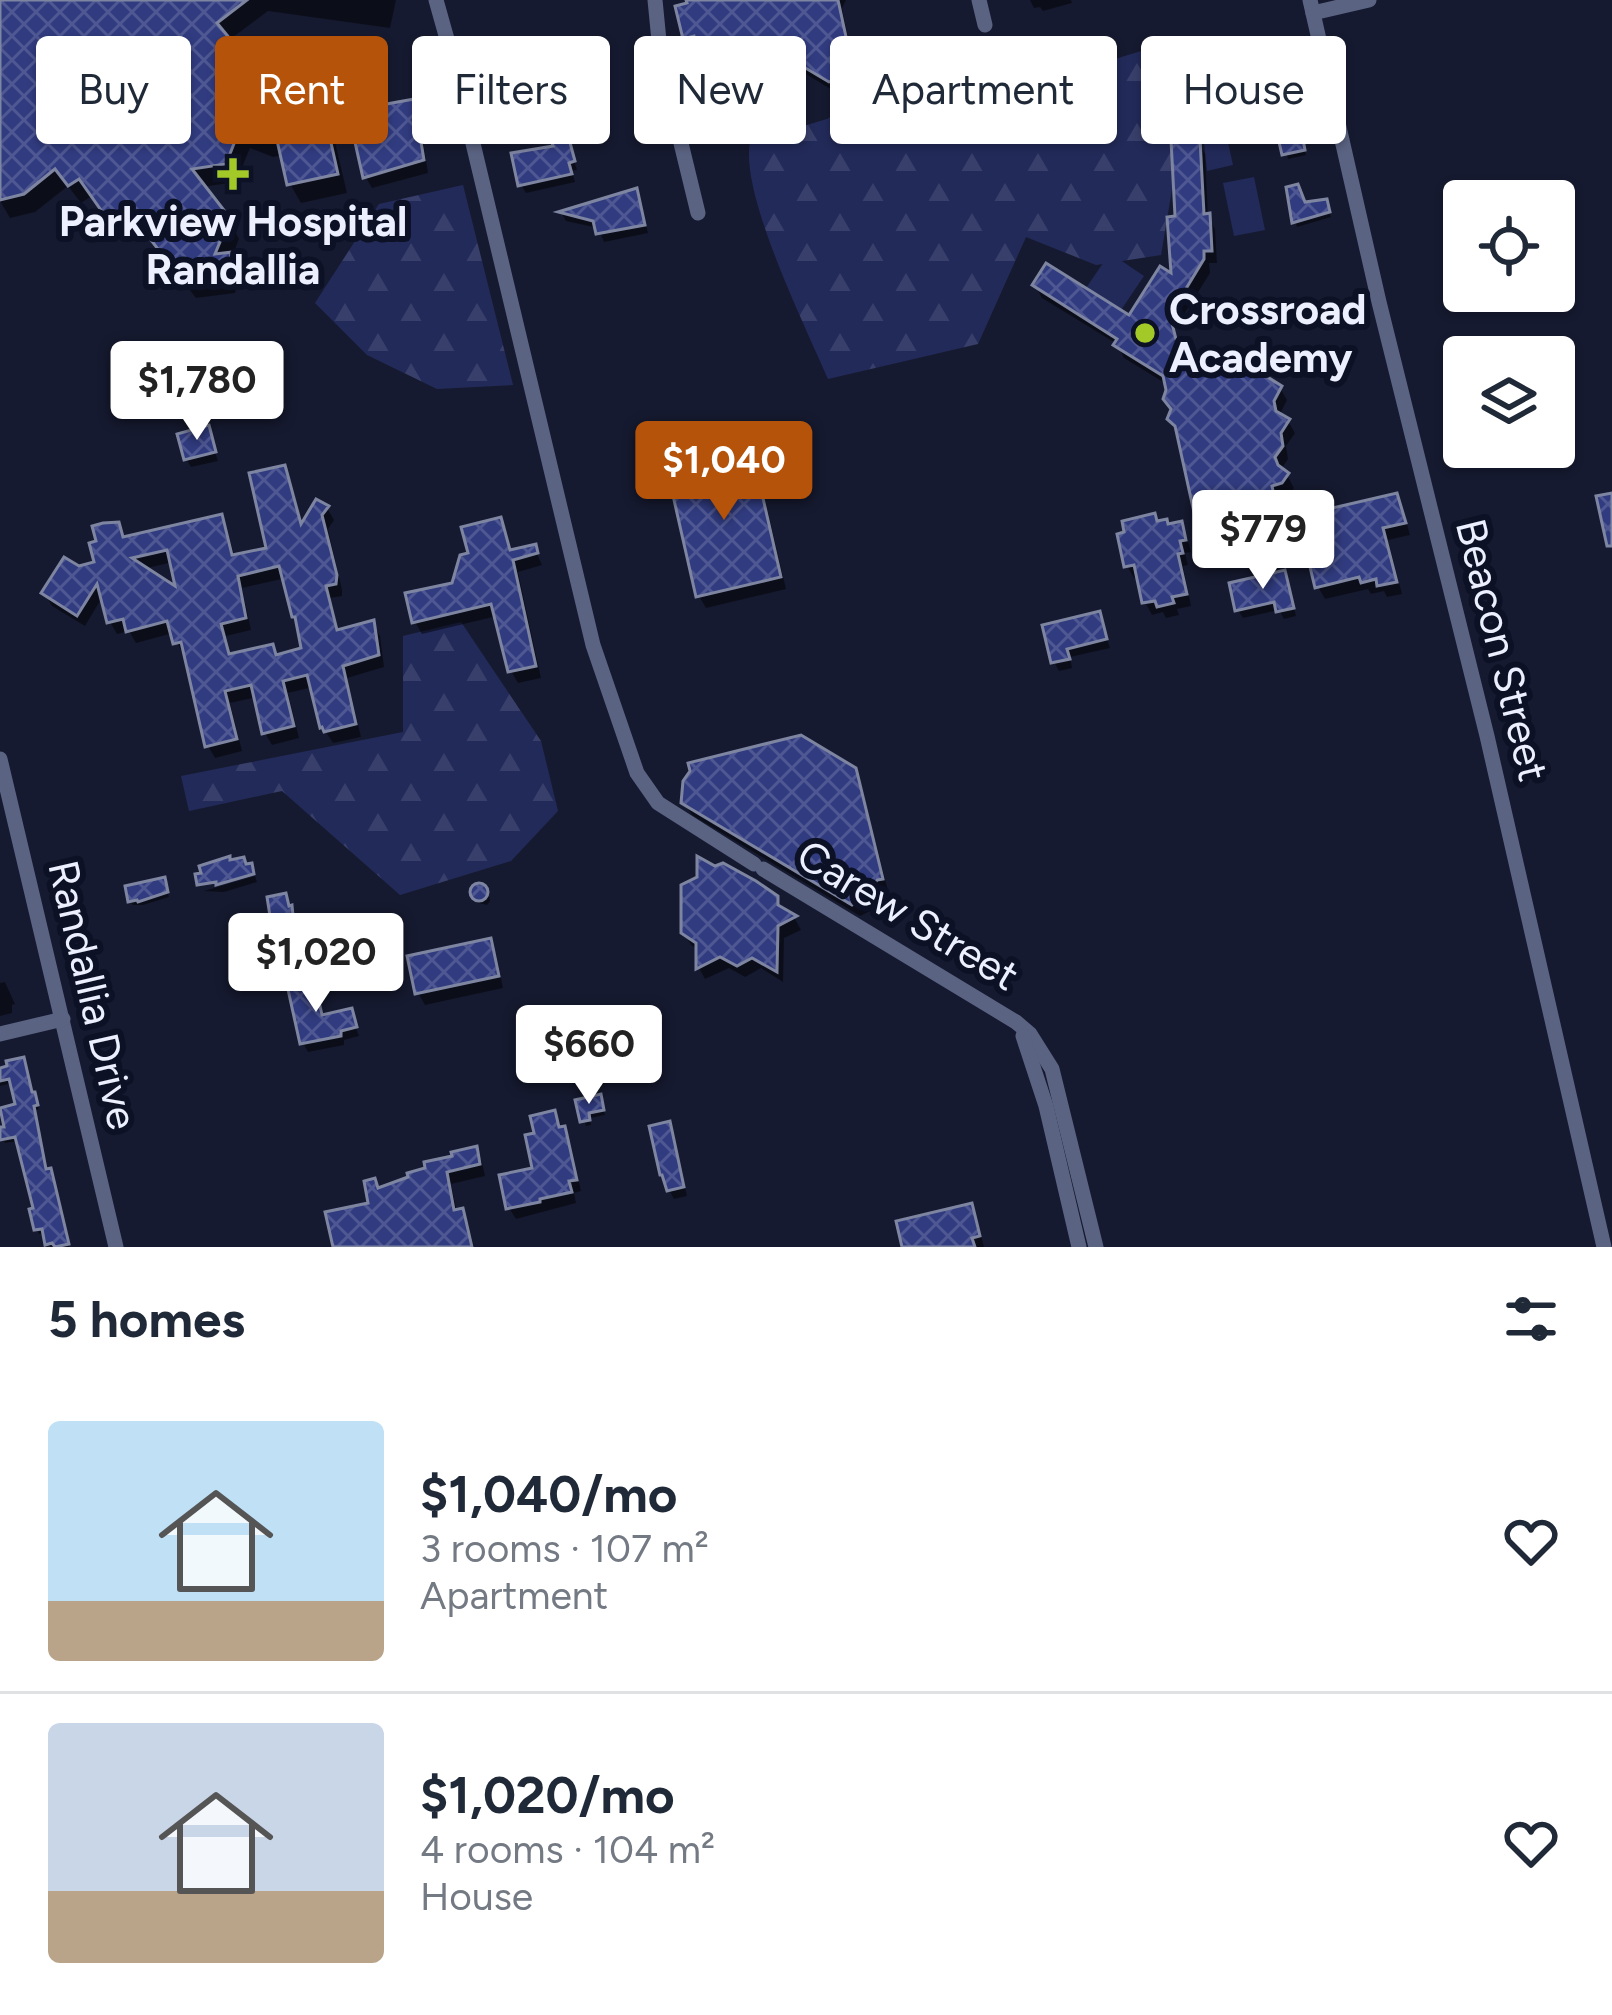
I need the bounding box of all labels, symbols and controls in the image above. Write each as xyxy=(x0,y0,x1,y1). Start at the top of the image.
chip: Buy xyxy=(36,36,191,144)
chip: Rent xyxy=(215,36,388,144)
chip: Filters xyxy=(412,36,610,144)
chip: New xyxy=(634,36,806,144)
chip: Apartment xyxy=(830,36,1117,144)
chip: House xyxy=(1141,36,1346,144)
marker: Parkview Hospital Randallia xyxy=(217,158,249,190)
map controls xyxy=(1443,180,1575,468)
button: locate xyxy=(1443,180,1575,312)
place label: Parkview Hospital Randallia xyxy=(59,196,407,295)
place label: Crossroad Academy xyxy=(1169,284,1367,383)
marker: Crossroad Academy xyxy=(1132,320,1158,346)
button: layers xyxy=(1443,336,1575,468)
pin: $1,780 xyxy=(99,341,295,443)
text: $1,780 xyxy=(138,356,256,403)
pin: $1,040 xyxy=(626,421,822,523)
text: $1,040 xyxy=(662,436,786,483)
pin: $779 xyxy=(1192,490,1334,592)
text: $779 xyxy=(1219,505,1307,552)
street label: Beacon Street xyxy=(1445,514,1559,786)
street label: Carew Street xyxy=(788,829,1028,1001)
street label: Randallia Drive xyxy=(37,856,149,1134)
pin: $1,020 xyxy=(218,913,414,1015)
text: $1,020 xyxy=(255,928,377,975)
pin: $660 xyxy=(518,1005,660,1107)
text: $660 xyxy=(543,1020,635,1067)
icon: filters xyxy=(1498,1286,1564,1352)
text: 5 homes xyxy=(48,1289,245,1350)
text: $1,040/mo xyxy=(420,1464,677,1525)
icon: home xyxy=(144,1469,288,1613)
icon: heart xyxy=(1498,1508,1564,1574)
text: 3 rooms · 107 m² xyxy=(420,1525,709,1572)
text: Apartment xyxy=(420,1572,608,1619)
text: $1,020/mo xyxy=(420,1765,675,1826)
icon: home xyxy=(144,1771,288,1915)
icon: heart xyxy=(1498,1810,1564,1876)
text: 4 rooms · 104 m² xyxy=(420,1826,715,1873)
text: House xyxy=(420,1873,533,1920)

